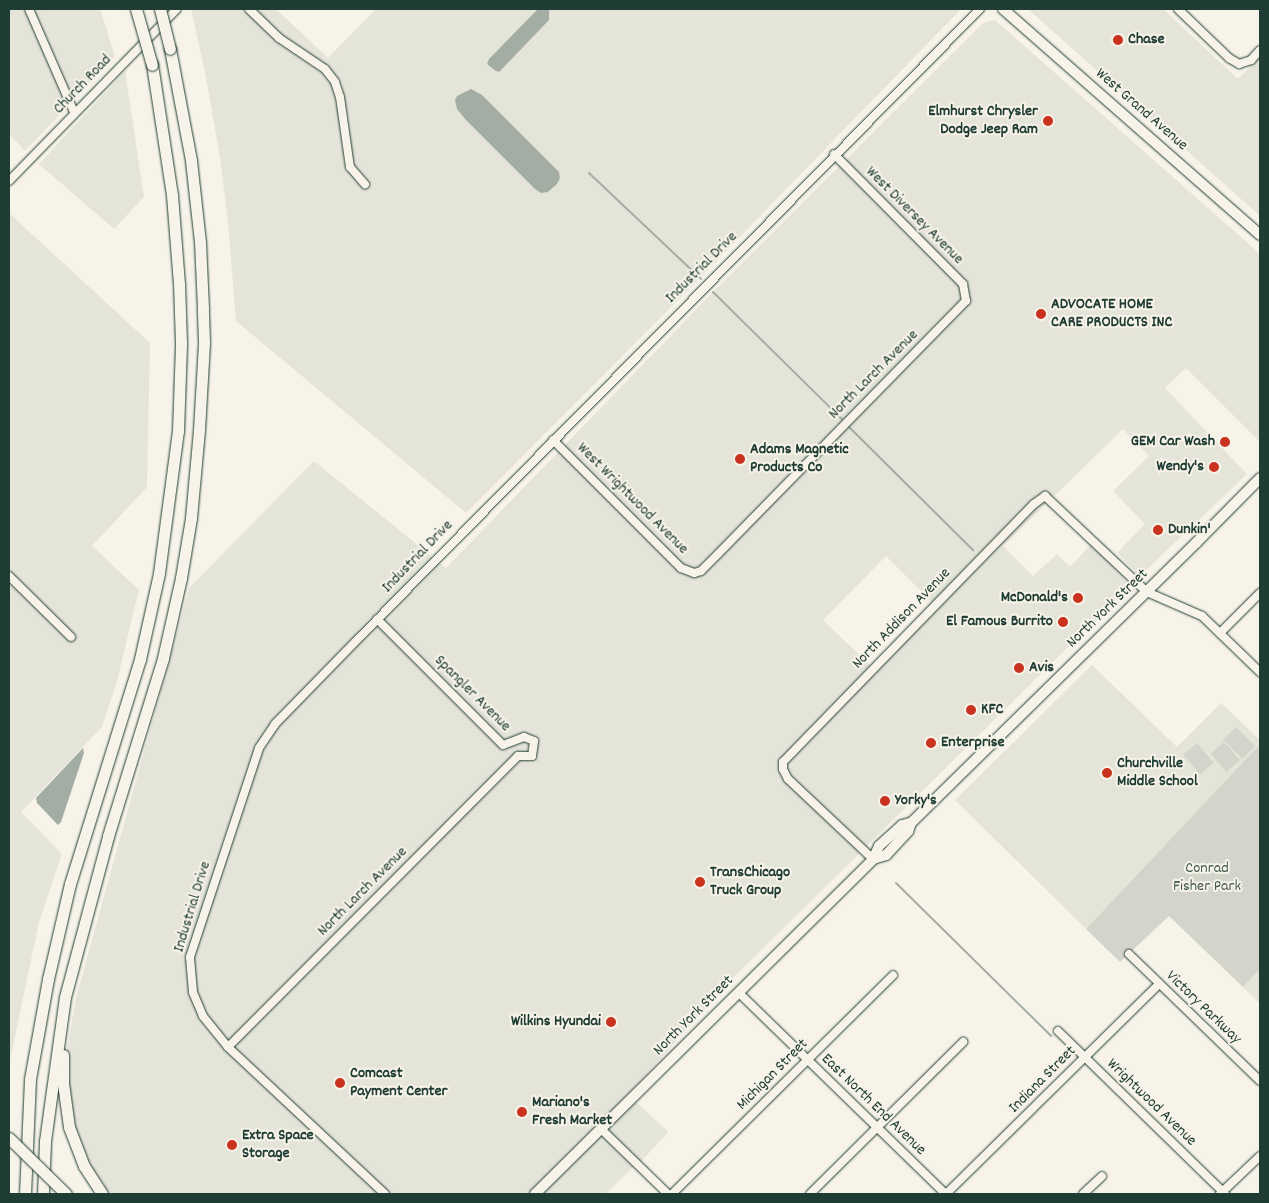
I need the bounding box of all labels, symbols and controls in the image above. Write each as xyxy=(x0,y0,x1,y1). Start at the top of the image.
place label: Chase xyxy=(1128,30,1165,50)
marker: Chase xyxy=(1112,34,1124,46)
street label: Church Road xyxy=(50,51,116,119)
street label: West Grand Avenue xyxy=(1091,65,1191,155)
place label: Elmhurst Chrysler Dodge Jeep Ram xyxy=(928,102,1038,140)
marker: Elmhurst Chrysler Dodge Jeep Ram xyxy=(1042,115,1054,127)
street label: West Diversey Avenue xyxy=(861,163,967,269)
street label: Industrial Drive xyxy=(662,228,742,308)
place label: ADVOCATE HOME CARE PRODUCTS INC xyxy=(1051,295,1172,333)
marker: ADVOCATE HOME CARE PRODUCTS INC xyxy=(1035,308,1047,320)
street label: North Larch Avenue xyxy=(825,326,923,424)
place label: GEM Car Wash xyxy=(1131,432,1215,452)
marker: GEM Car Wash xyxy=(1219,436,1231,448)
street label: West Wrightwood Avenue xyxy=(572,439,692,559)
place label: Adams Magnetic Products Co xyxy=(750,440,849,478)
marker: Adams Magnetic Products Co xyxy=(734,453,746,465)
place label: Wendy's xyxy=(1157,457,1204,477)
marker: Wendy's xyxy=(1208,461,1220,473)
street label: Industrial Drive xyxy=(378,516,458,598)
place label: Dunkin' xyxy=(1168,520,1211,540)
marker: Dunkin' xyxy=(1152,524,1164,536)
street label: North Addison Avenue xyxy=(849,564,955,674)
street label: North York Street xyxy=(1063,565,1153,653)
place label: McDonald's xyxy=(1001,588,1068,608)
marker: McDonald's xyxy=(1072,592,1084,604)
place label: El Famous Burrito xyxy=(946,612,1053,632)
marker: El Famous Burrito xyxy=(1057,616,1069,628)
street label: Spangler Avenue xyxy=(430,652,514,736)
place label: Avis xyxy=(1029,658,1054,678)
marker: Avis xyxy=(1013,662,1025,674)
place label: KFC xyxy=(981,700,1003,720)
marker: KFC xyxy=(965,704,977,716)
place label: Enterprise xyxy=(941,733,1005,753)
marker: Enterprise xyxy=(925,737,937,749)
place label: Churchville Middle School xyxy=(1117,754,1198,792)
marker: Churchville Middle School xyxy=(1101,767,1113,779)
place label: Yorky's xyxy=(895,791,937,811)
marker: Yorky's xyxy=(879,795,891,807)
street label: North Larch Avenue xyxy=(314,843,412,941)
street label: Industrial Drive xyxy=(170,859,216,955)
park label: Conrad Fisher Park xyxy=(1173,859,1241,897)
place label: TransChicago Truck Group xyxy=(710,863,790,901)
marker: TransChicago Truck Group xyxy=(694,876,706,888)
street label: Victory Parkway xyxy=(1161,967,1245,1049)
street label: North York Street xyxy=(650,972,738,1060)
place label: Wilkins Hyundai xyxy=(511,1012,601,1032)
marker: Wilkins Hyundai xyxy=(605,1016,617,1028)
street label: Michigan Street xyxy=(733,1035,813,1115)
street label: Indiana Street xyxy=(1005,1042,1081,1118)
street label: East North End Avenue xyxy=(817,1050,929,1160)
street label: Wrightwood Avenue xyxy=(1102,1055,1200,1151)
place label: Comcast Payment Center xyxy=(350,1064,447,1102)
marker: Comcast Payment Center xyxy=(334,1077,346,1089)
place label: Mariano's Fresh Market xyxy=(532,1093,612,1131)
marker: Mariano's Fresh Market xyxy=(516,1106,528,1118)
place label: Extra Space Storage xyxy=(242,1126,314,1164)
marker: Extra Space Storage xyxy=(226,1139,238,1151)

